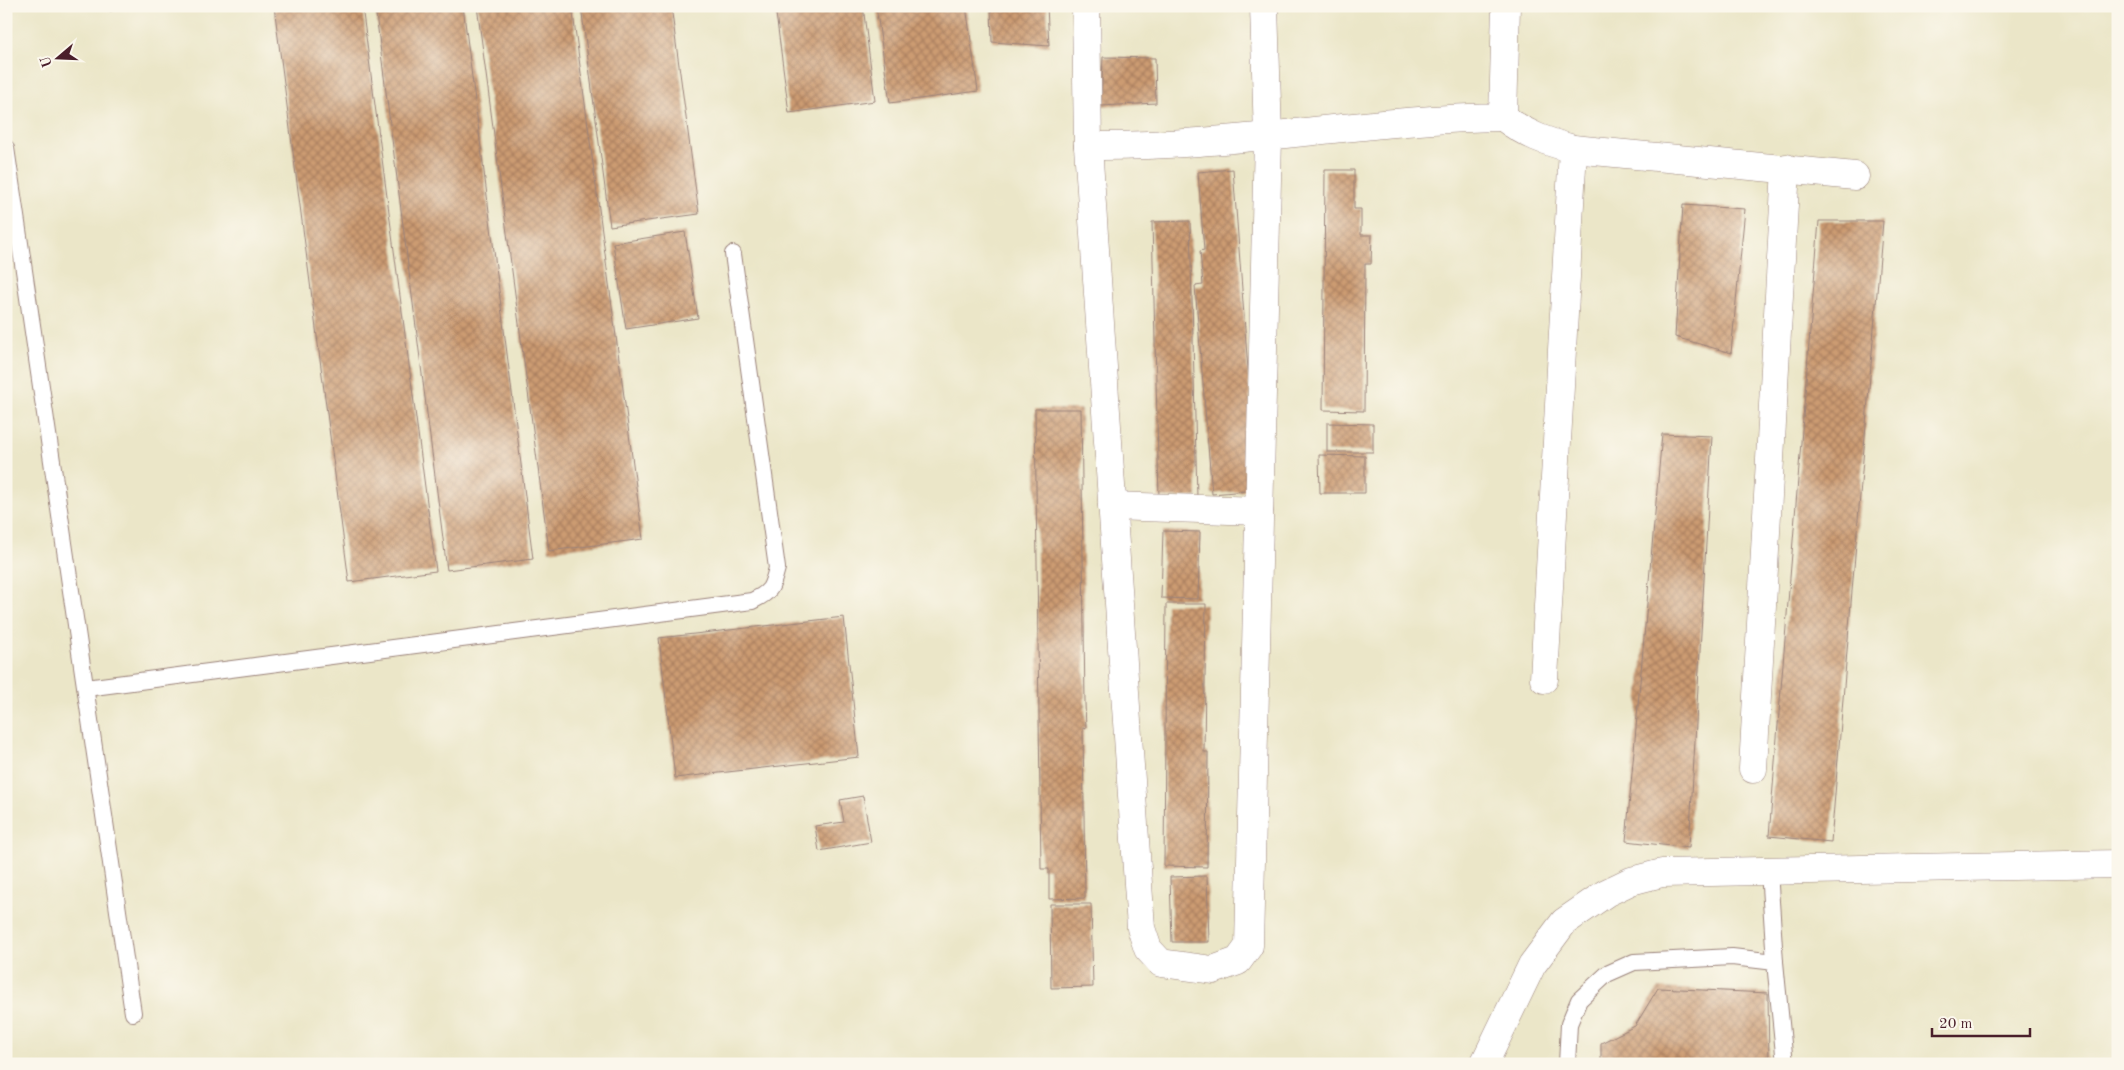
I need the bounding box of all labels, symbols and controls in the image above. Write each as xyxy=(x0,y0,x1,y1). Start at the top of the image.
north arrow xyxy=(32,32,82,82)
text: U xyxy=(38,54,55,69)
scale bar xyxy=(1932,1005,2029,1037)
text: 20 m xyxy=(1939,1017,1973,1032)

